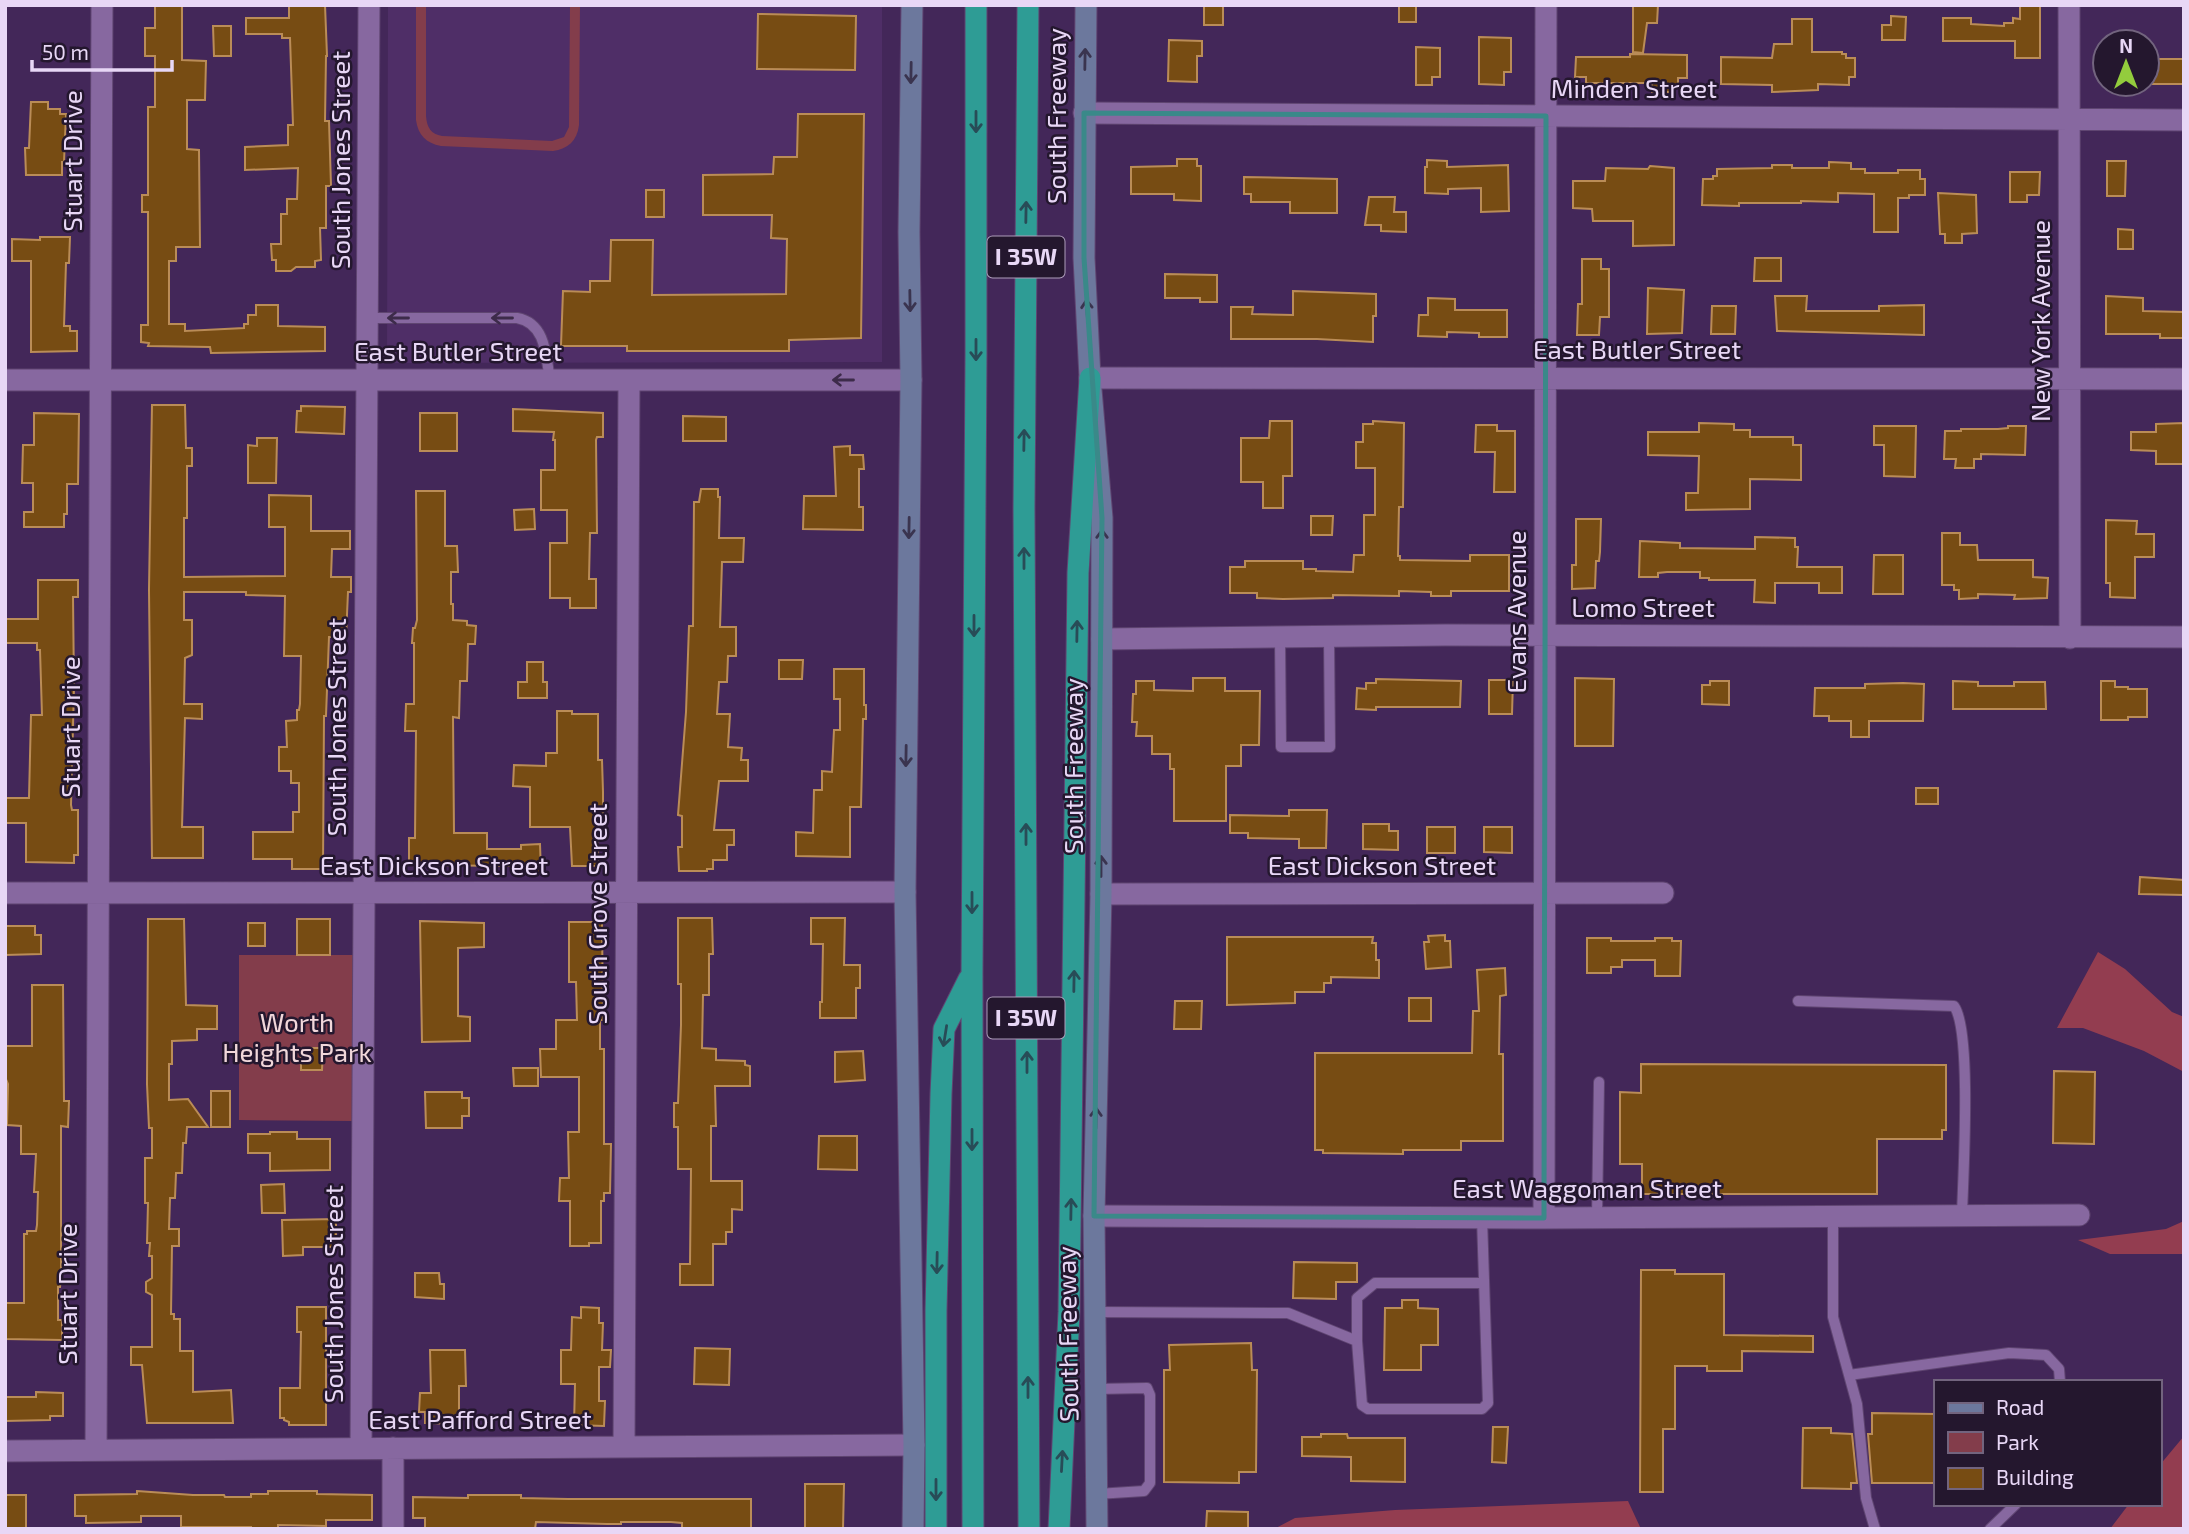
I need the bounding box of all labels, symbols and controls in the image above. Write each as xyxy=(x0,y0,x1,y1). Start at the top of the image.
scale bar xyxy=(32,28,172,72)
street label: South Freeway xyxy=(1040,28,1071,204)
north arrow xyxy=(2091,28,2161,98)
text: N xyxy=(2119,34,2133,57)
text: 50 m xyxy=(42,39,89,64)
one-way arrow xyxy=(1078,48,1092,71)
street label: South Jones Street xyxy=(324,51,355,269)
one-way arrow xyxy=(904,62,918,85)
street label: Minden Street xyxy=(1551,72,1717,103)
street label: Stuart Drive xyxy=(56,90,87,232)
one-way arrow xyxy=(969,111,983,134)
one-way arrow xyxy=(1019,201,1033,224)
street label: New York Avenue xyxy=(2024,220,2055,422)
road number: I 35W xyxy=(988,236,1064,278)
one-way arrow xyxy=(903,289,916,312)
one-way arrow xyxy=(1080,299,1093,322)
one-way arrow xyxy=(386,311,409,325)
one-way arrow xyxy=(490,311,513,325)
street label: East Butler Street xyxy=(1533,333,1741,364)
street label: East Butler Street xyxy=(354,335,562,366)
one-way arrow xyxy=(969,338,983,361)
one-way arrow xyxy=(831,373,854,387)
one-way arrow xyxy=(1017,428,1031,451)
one-way arrow xyxy=(902,517,916,540)
one-way arrow xyxy=(1095,529,1109,552)
street label: Evans Avenue xyxy=(1500,530,1531,694)
one-way arrow xyxy=(1017,546,1031,569)
street label: Lomo Street xyxy=(1571,591,1715,622)
one-way arrow xyxy=(968,615,981,638)
street label: South Jones Street xyxy=(320,618,351,836)
one-way arrow xyxy=(1070,620,1084,643)
street label: Stuart Drive xyxy=(54,656,85,798)
street label: South Freeway xyxy=(1057,678,1088,854)
one-way arrow xyxy=(899,744,913,767)
street label: South Grove Street xyxy=(581,803,612,1025)
one-way arrow xyxy=(1019,823,1033,846)
street label: East Dickson Street xyxy=(320,849,548,880)
street label: East Dickson Street xyxy=(1268,849,1496,880)
one-way arrow xyxy=(1094,854,1108,877)
one-way arrow xyxy=(966,891,979,914)
one-way arrow xyxy=(1067,970,1081,993)
road number: I 35W xyxy=(988,998,1064,1038)
park label: Worth Heights Park xyxy=(222,1006,372,1067)
one-way arrow xyxy=(938,1024,951,1047)
one-way arrow xyxy=(1020,1050,1034,1073)
one-way arrow xyxy=(1090,1106,1103,1129)
one-way arrow xyxy=(965,1128,979,1151)
street label: East Waggoman Street xyxy=(1452,1172,1722,1203)
street label: South Jones Street xyxy=(317,1185,348,1403)
one-way arrow xyxy=(1064,1198,1078,1221)
street label: Stuart Drive xyxy=(51,1223,82,1365)
street label: South Freeway xyxy=(1049,1246,1084,1422)
one-way arrow xyxy=(930,1251,943,1274)
one-way arrow xyxy=(1021,1376,1035,1399)
legend xyxy=(1934,1380,2161,1506)
text: Road xyxy=(1996,1394,2044,1419)
street label: East Pafford Street xyxy=(368,1403,592,1434)
text: Park xyxy=(1996,1429,2039,1454)
one-way arrow xyxy=(1056,1449,1069,1472)
text: Building xyxy=(1996,1464,2074,1489)
one-way arrow xyxy=(930,1479,943,1502)

